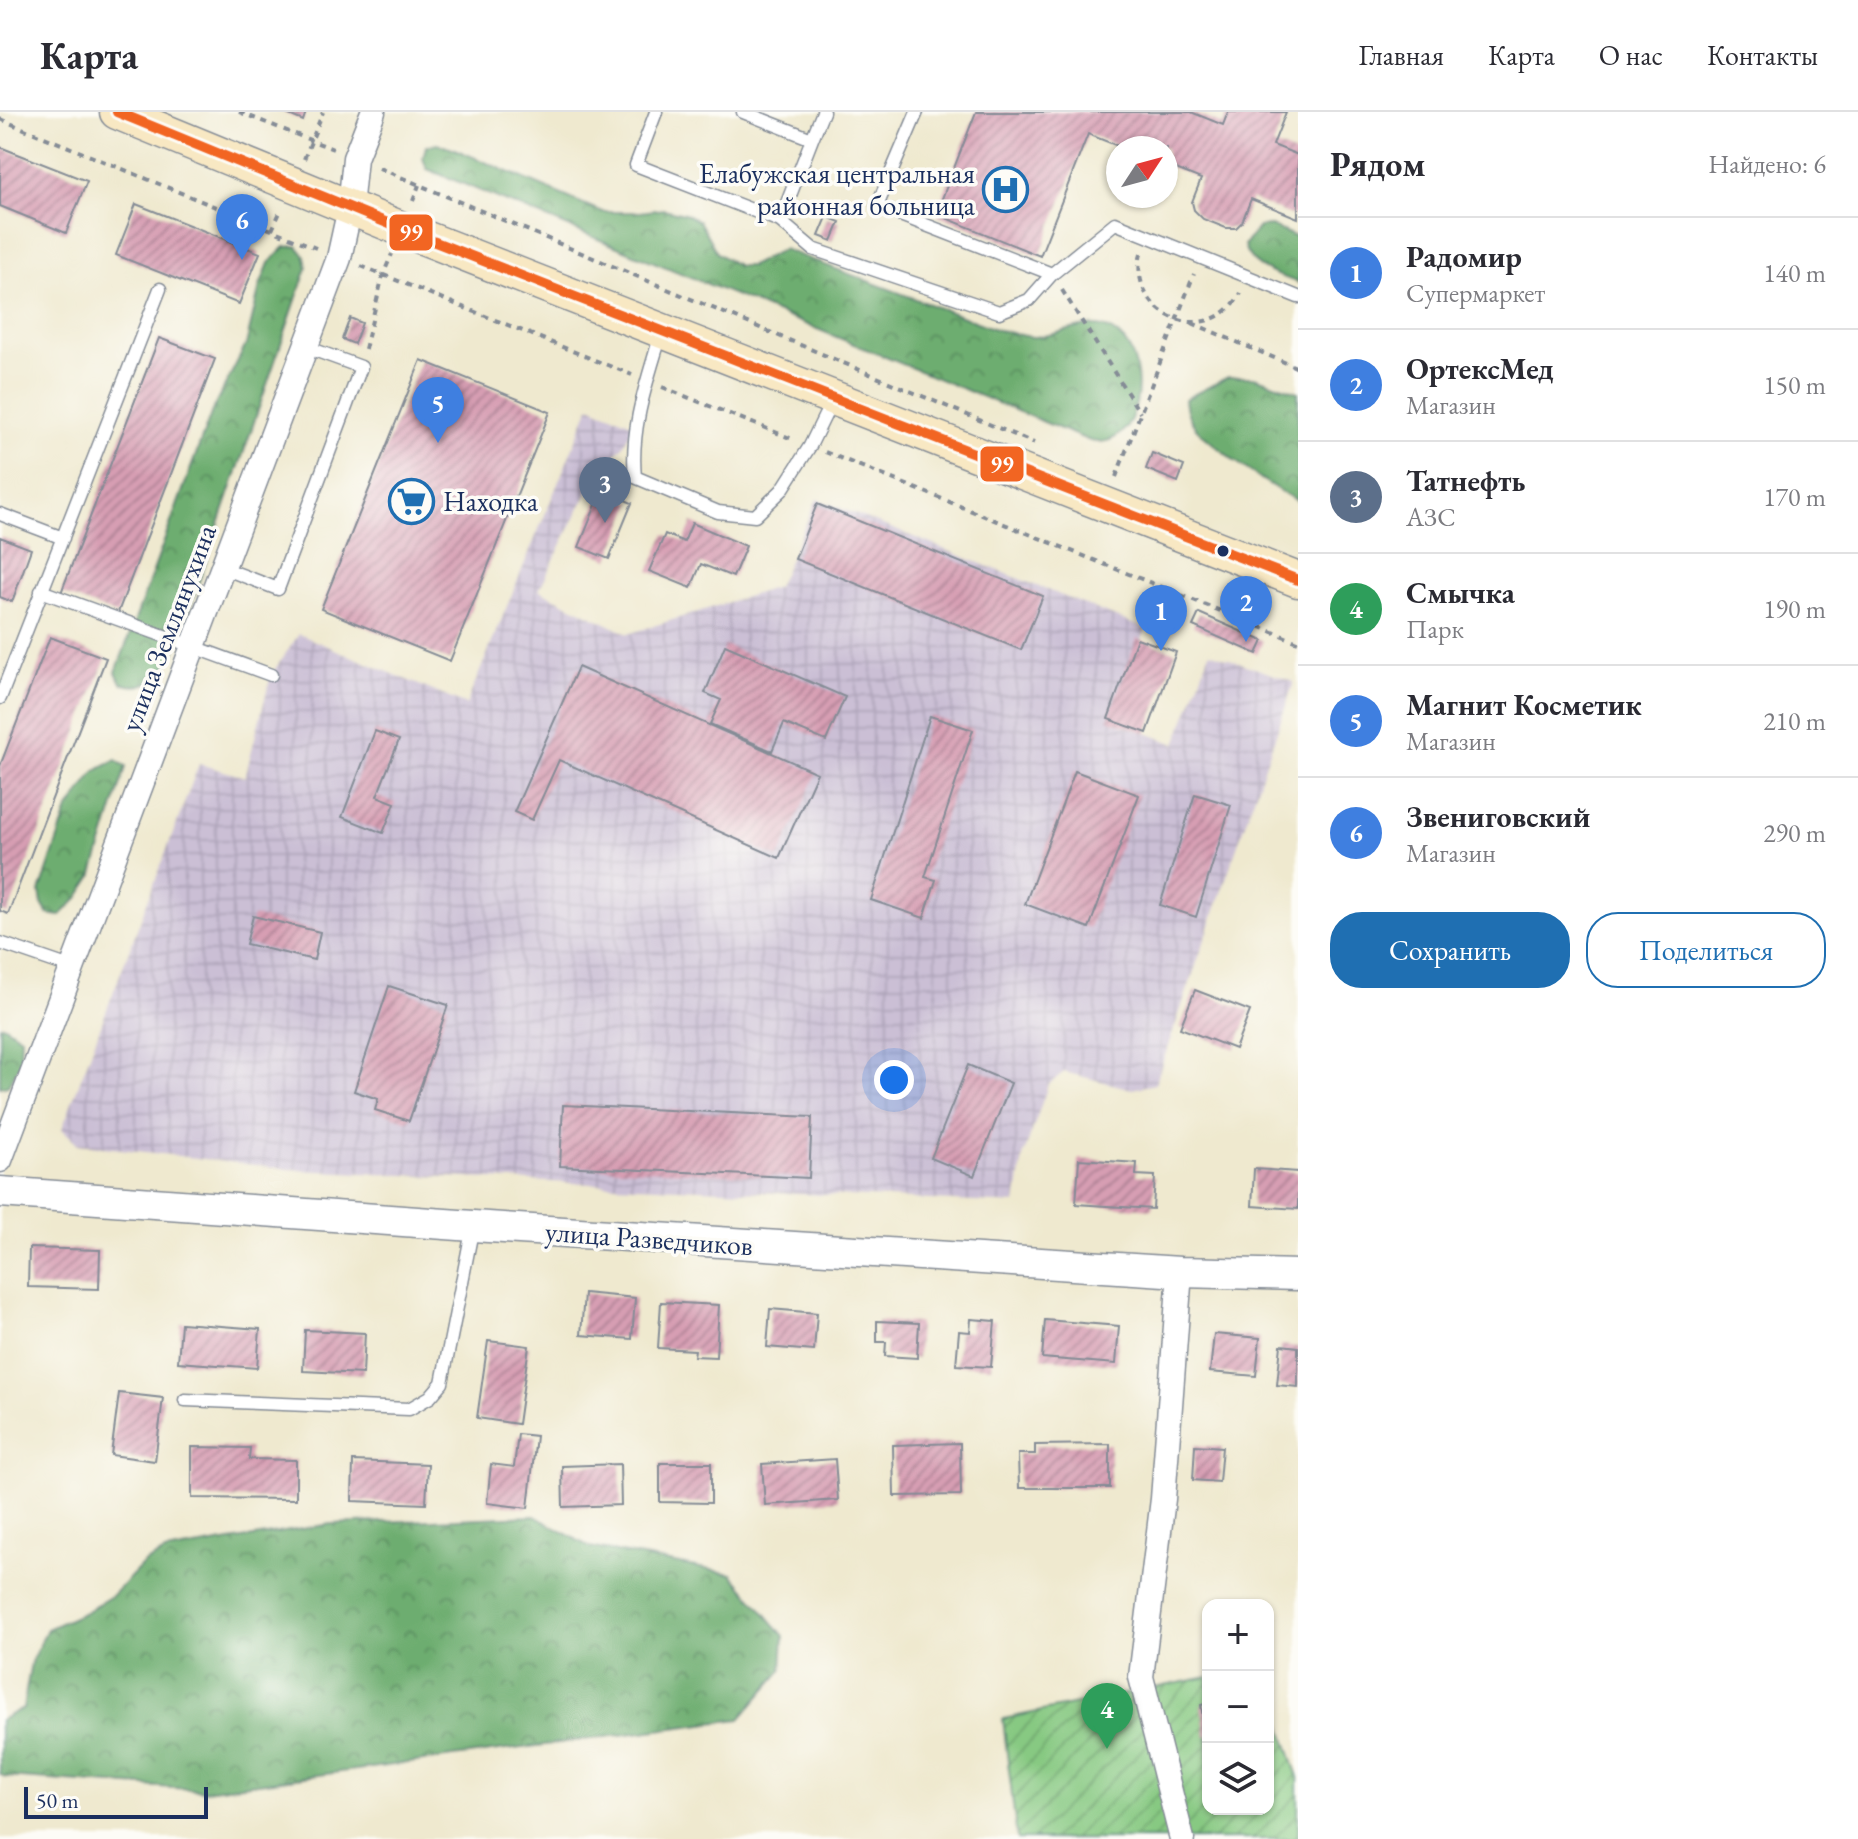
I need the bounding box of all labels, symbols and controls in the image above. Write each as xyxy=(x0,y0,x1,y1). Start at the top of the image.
text: Карта xyxy=(40,31,138,80)
text: Главная xyxy=(1359,37,1444,73)
text: Карта xyxy=(1488,37,1555,73)
text: О нас xyxy=(1599,37,1663,73)
text: Контакты xyxy=(1707,37,1818,73)
north arrow xyxy=(1106,136,1178,208)
text: Рядом xyxy=(1330,142,1425,186)
text: Найдено: 6 xyxy=(1708,147,1826,181)
place label: Елабужская центральная районная больница xyxy=(699,155,976,223)
hospital icon: Елабужская центральная районная больница xyxy=(982,165,1030,213)
pin: 6 xyxy=(216,194,268,260)
line badge: 99 xyxy=(388,213,434,252)
text: 99 xyxy=(399,218,423,247)
text: Радомир xyxy=(1406,237,1522,276)
text: 1 xyxy=(1349,256,1363,290)
text: 140 m xyxy=(1763,256,1826,290)
text: Супермаркет xyxy=(1406,276,1545,310)
text: ОртексМед xyxy=(1406,349,1554,388)
text: 2 xyxy=(1349,368,1363,402)
text: 150 m xyxy=(1763,368,1826,402)
pin: 5 xyxy=(412,377,464,443)
text: Магазин xyxy=(1406,388,1496,422)
line badge: 99 xyxy=(979,445,1025,483)
text: 99 xyxy=(990,450,1014,479)
pin: 3 xyxy=(579,457,631,523)
text: Татнефть xyxy=(1406,461,1526,500)
supermarket icon: Находка xyxy=(388,477,436,525)
text: 3 xyxy=(1349,480,1363,514)
text: 170 m xyxy=(1763,480,1826,514)
place label: Находка xyxy=(443,483,539,519)
text: АЗС xyxy=(1406,500,1456,534)
street label: улица Землянухина xyxy=(112,519,224,737)
unlabelled marker xyxy=(1215,543,1231,559)
text: Смычка xyxy=(1406,573,1515,612)
pin: 2 xyxy=(1220,576,1272,642)
pin: 1 xyxy=(1135,585,1187,651)
text: 4 xyxy=(1349,592,1363,626)
text: 190 m xyxy=(1763,592,1826,626)
text: Парк xyxy=(1406,612,1464,646)
text: Магнит Косметик xyxy=(1406,685,1642,724)
text: 5 xyxy=(1349,704,1363,738)
text: 210 m xyxy=(1763,704,1826,738)
text: Магазин xyxy=(1406,724,1496,758)
text: Звениговский xyxy=(1406,797,1590,836)
text: 6 xyxy=(1349,816,1363,850)
text: 290 m xyxy=(1763,816,1826,850)
text: Магазин xyxy=(1406,836,1496,870)
button: Сохранить xyxy=(1330,912,1570,988)
button: Поделиться xyxy=(1586,912,1826,988)
your location xyxy=(874,1060,914,1100)
street label: улица Разведчиков xyxy=(544,1213,754,1263)
map controls xyxy=(1202,1599,1274,1815)
button: + xyxy=(1202,1599,1274,1671)
button: − xyxy=(1202,1671,1274,1743)
pin: 4 xyxy=(1081,1683,1133,1749)
button: layers xyxy=(1202,1743,1274,1815)
scale bar xyxy=(24,1783,208,1819)
text: 50 m xyxy=(36,1786,79,1815)

